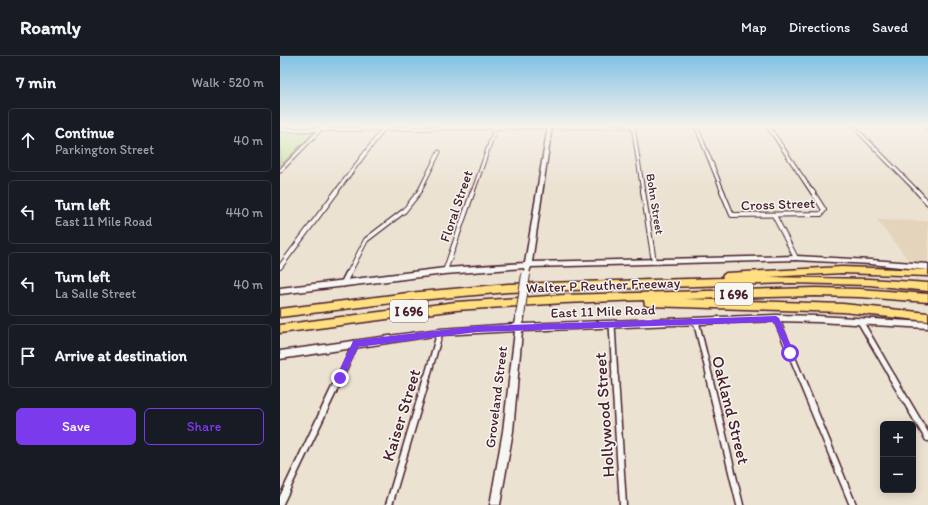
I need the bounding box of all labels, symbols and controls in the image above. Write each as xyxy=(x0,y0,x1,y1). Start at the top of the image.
text: Roamly xyxy=(20,16,81,39)
text: Map xyxy=(741,19,767,36)
text: Directions xyxy=(789,19,850,36)
text: Saved xyxy=(872,19,908,36)
text: 7 min xyxy=(16,72,56,92)
text: Walk · 520 m xyxy=(192,75,264,90)
text: Continue xyxy=(55,124,114,142)
icon: ahead xyxy=(17,129,39,151)
text: 40 m xyxy=(233,133,263,148)
text: Parkington Street xyxy=(55,142,154,157)
street label: Floral Street xyxy=(436,168,477,244)
street label: Bohn Street xyxy=(643,173,667,236)
street label: Cross Street xyxy=(741,195,815,214)
text: Turn left xyxy=(55,196,110,214)
icon: left xyxy=(17,201,39,223)
text: 440 m xyxy=(226,205,263,220)
text: East 11 Mile Road xyxy=(55,214,152,229)
text: Turn left xyxy=(55,268,110,286)
icon: left xyxy=(17,273,39,295)
street label: Walter P Reuther Freeway xyxy=(526,274,681,297)
text: 40 m xyxy=(233,277,263,292)
road number: I 696 xyxy=(715,283,753,305)
text: La Salle Street xyxy=(55,286,136,301)
road number: I 696 xyxy=(390,300,428,322)
street label: East 11 Mile Road xyxy=(550,301,656,322)
route start xyxy=(781,344,799,362)
icon: arrive xyxy=(17,345,39,367)
street label: Groveland Street xyxy=(482,345,511,449)
text: Arrive at destination xyxy=(55,347,187,365)
street label: Hollywood Street xyxy=(590,351,618,478)
street label: Oakland Street xyxy=(708,354,754,466)
street label: Kaiser Street xyxy=(378,366,425,463)
route end xyxy=(331,369,349,387)
button: Save xyxy=(16,408,136,445)
button: Share xyxy=(144,408,264,445)
map controls xyxy=(880,421,916,493)
button: + xyxy=(880,421,916,457)
button: − xyxy=(880,457,916,493)

